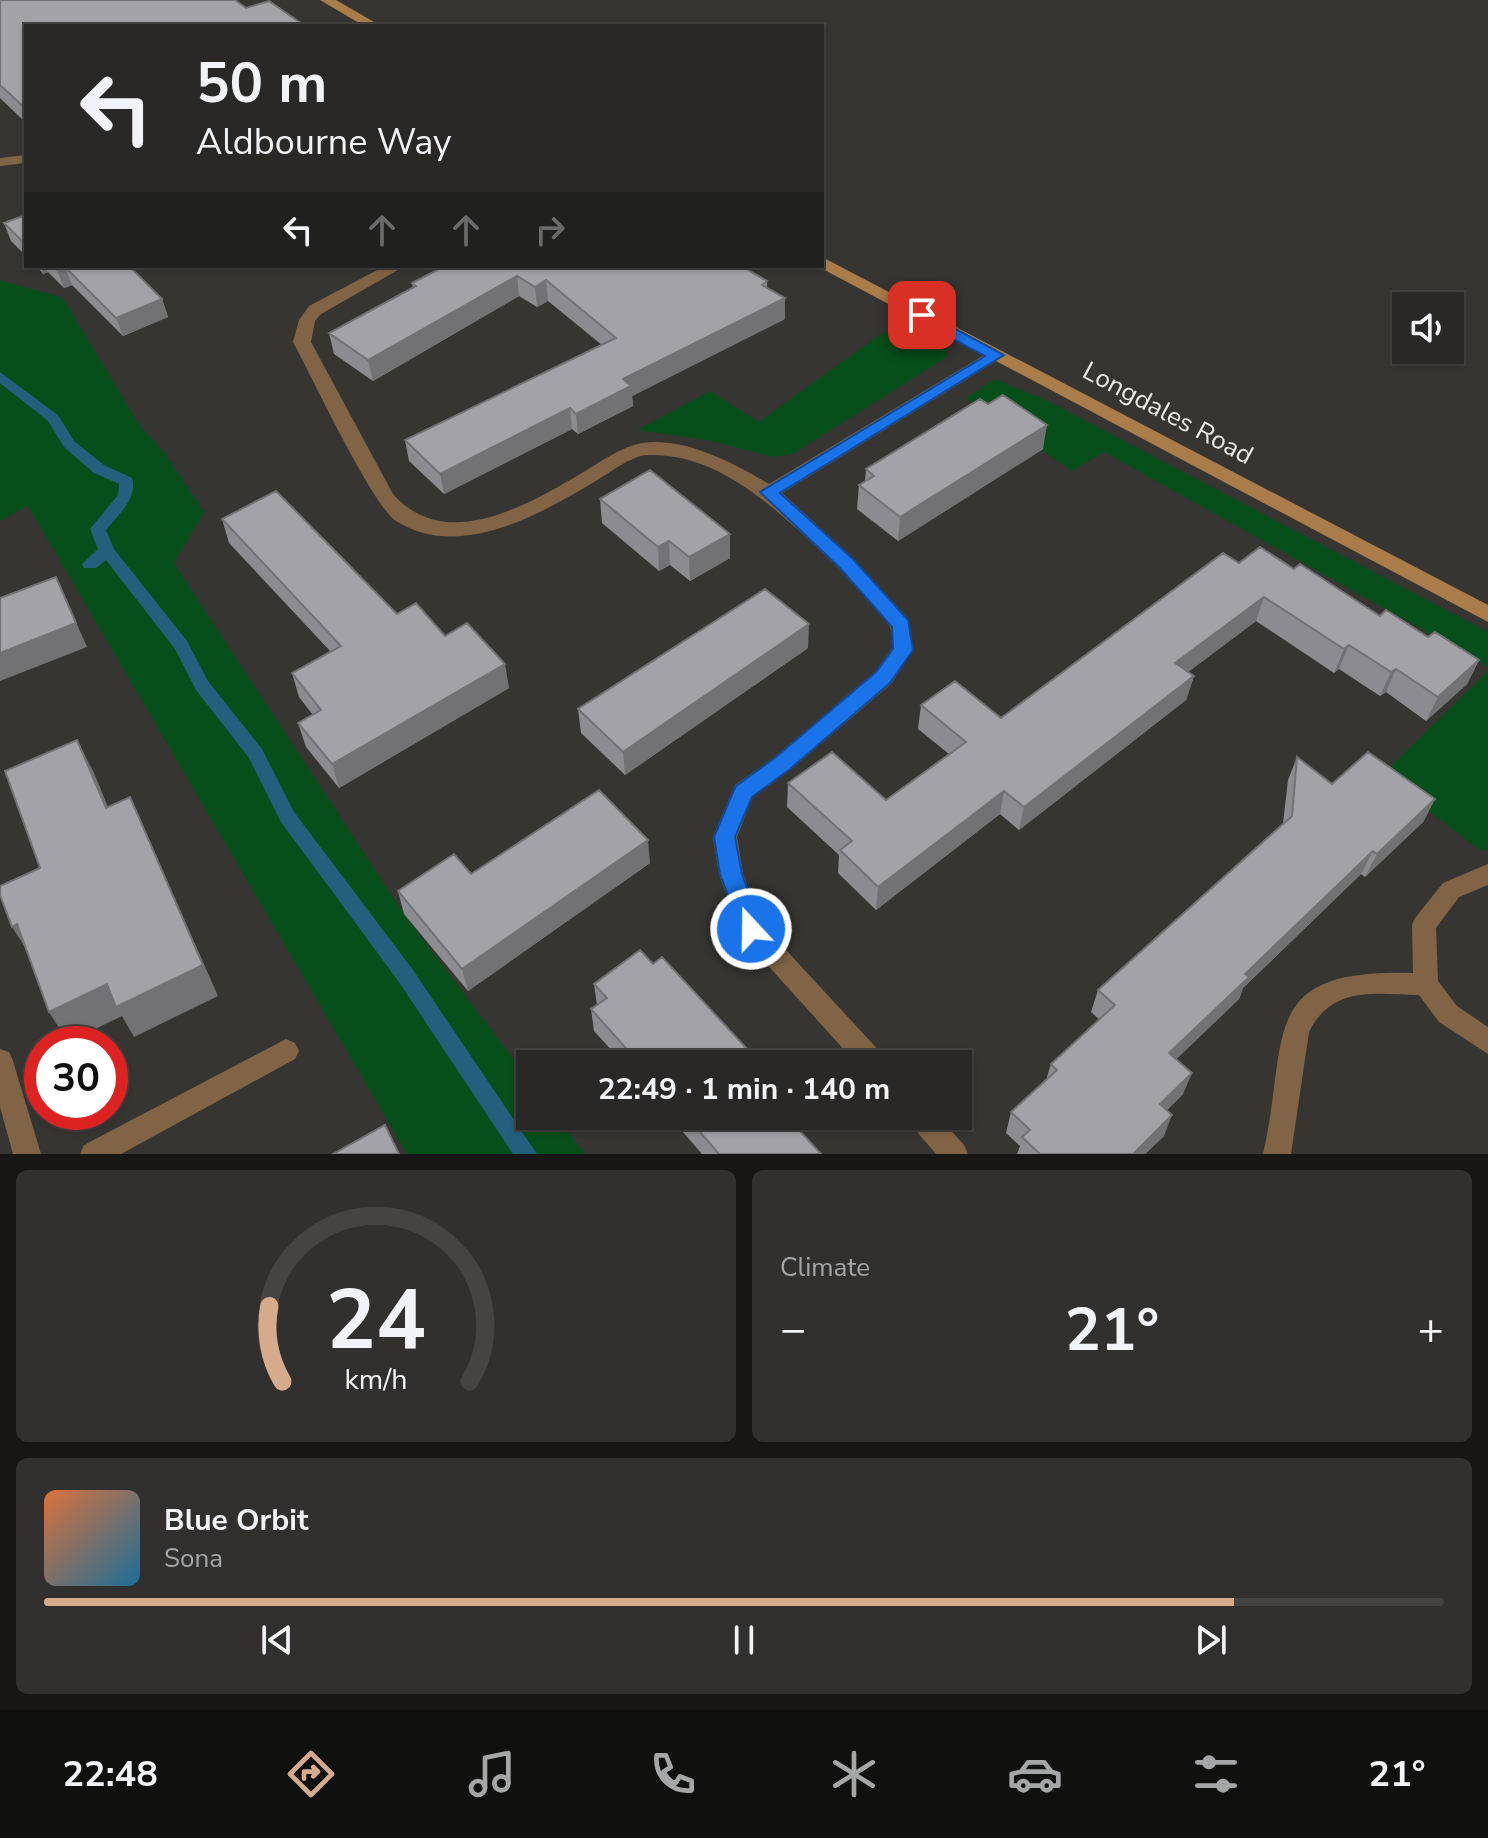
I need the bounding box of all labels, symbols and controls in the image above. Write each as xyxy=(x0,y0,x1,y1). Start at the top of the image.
text: 50 m xyxy=(196,45,327,122)
icon: left xyxy=(64,56,168,160)
text: Aldbourne Way xyxy=(196,118,452,167)
icon: left xyxy=(276,208,320,252)
icon: ahead xyxy=(360,208,404,252)
icon: ahead xyxy=(444,208,488,252)
icon: right xyxy=(528,208,572,252)
pin xyxy=(888,281,956,349)
map controls xyxy=(1392,292,1464,364)
button: sound xyxy=(1392,292,1464,364)
icon: arrive xyxy=(900,293,944,337)
street label: Longdales Road xyxy=(1077,353,1259,473)
position arrow xyxy=(709,887,793,971)
speed limit sign: 30 xyxy=(24,1026,128,1130)
text: 22:49 · 1 min · 140 m xyxy=(598,1069,890,1110)
text: Climate xyxy=(780,1250,870,1285)
text: 24 xyxy=(326,1264,426,1377)
text: 21° xyxy=(1065,1289,1159,1371)
text: − xyxy=(780,1300,806,1360)
text: + xyxy=(1418,1300,1444,1360)
text: km/h xyxy=(345,1360,407,1399)
text: Blue Orbit xyxy=(164,1500,308,1541)
text: Sona xyxy=(164,1541,223,1576)
icon: previous xyxy=(255,1618,299,1662)
icon: pause xyxy=(722,1618,766,1662)
icon: next xyxy=(1189,1618,1233,1662)
icon: directions xyxy=(283,1746,339,1802)
icon: music xyxy=(464,1746,520,1802)
icon: phone xyxy=(645,1746,701,1802)
icon: climate xyxy=(826,1746,882,1802)
icon: car xyxy=(1007,1746,1063,1802)
icon: filters xyxy=(1188,1746,1244,1802)
text: 22:48 xyxy=(62,1750,158,1799)
text: 21° xyxy=(1369,1750,1425,1799)

